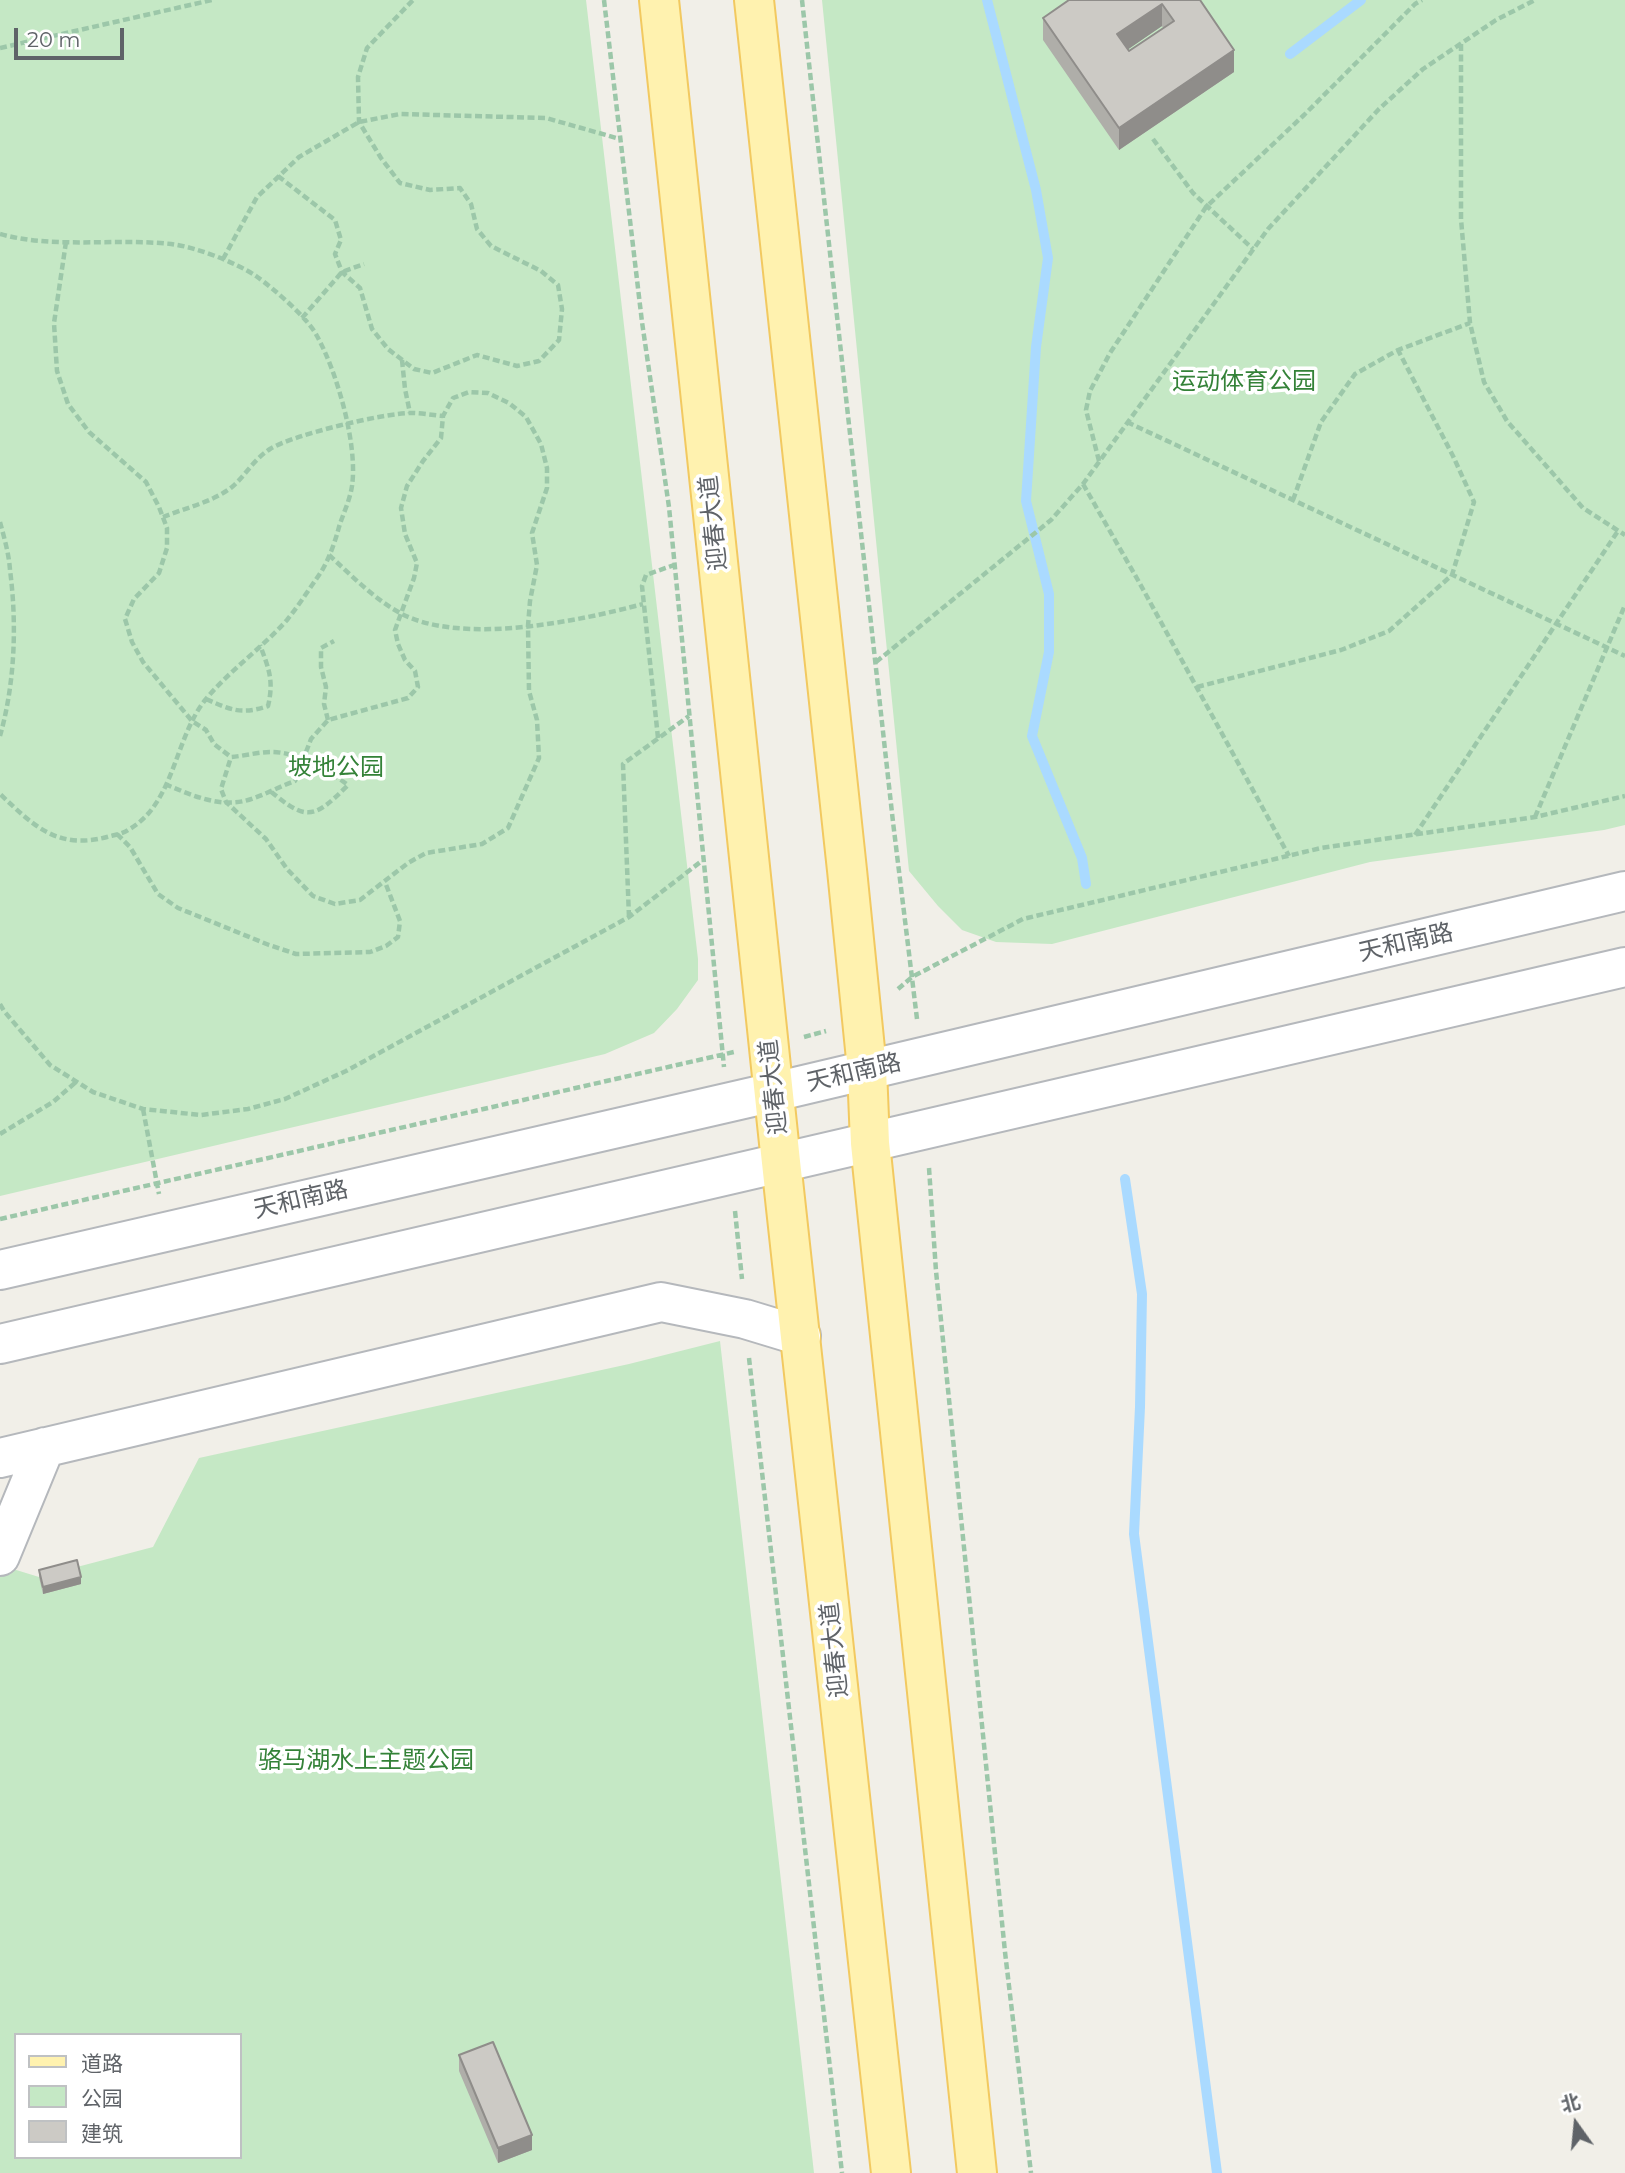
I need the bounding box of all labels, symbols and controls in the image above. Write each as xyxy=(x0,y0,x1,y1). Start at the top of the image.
scale bar xyxy=(18,14,128,58)
text: 20 m xyxy=(27,27,81,52)
park label: 运动体育公园 xyxy=(1172,368,1316,396)
street label: 迎春大道 xyxy=(695,474,733,572)
park label: 坡地公园 xyxy=(288,754,384,782)
street label: 天和南路 xyxy=(1356,918,1456,968)
street label: 迎春大道 xyxy=(755,1038,793,1136)
street label: 天和南路 xyxy=(804,1048,904,1098)
street label: 天和南路 xyxy=(251,1175,351,1225)
street label: 迎春大道 xyxy=(816,1601,854,1699)
park label: 骆马湖水上主题公园 xyxy=(258,1747,474,1775)
legend xyxy=(14,2033,242,2159)
text: 道路 xyxy=(81,2051,123,2076)
text: 公园 xyxy=(81,2086,123,2111)
north arrow xyxy=(1541,2089,1611,2159)
text: 北 xyxy=(1558,2090,1583,2117)
text: 建筑 xyxy=(81,2121,123,2146)

